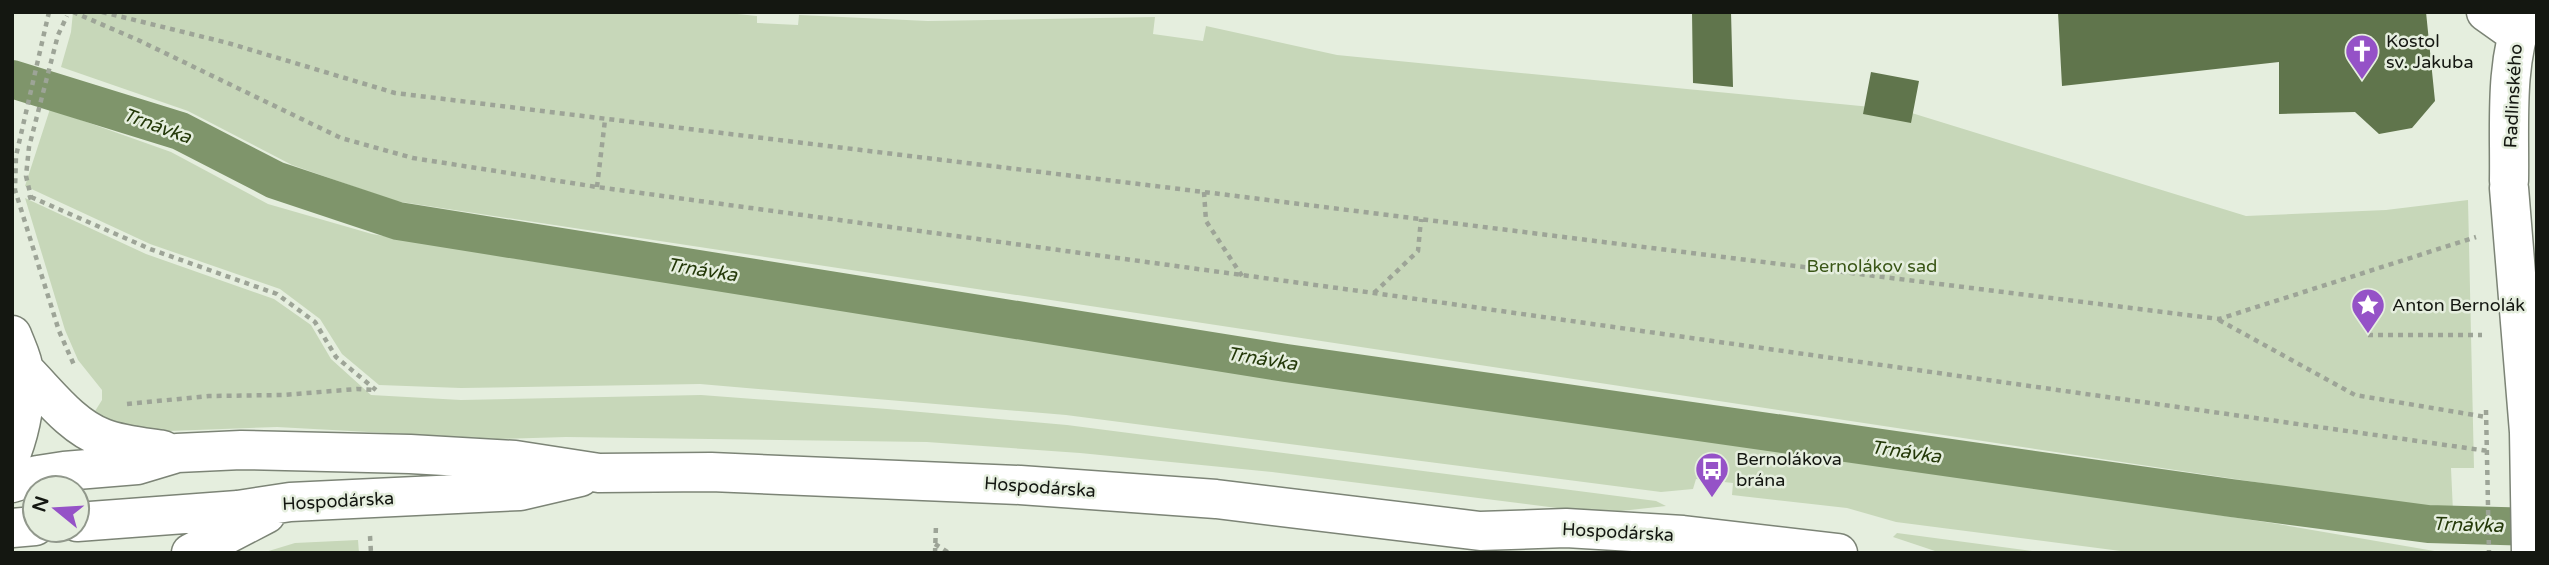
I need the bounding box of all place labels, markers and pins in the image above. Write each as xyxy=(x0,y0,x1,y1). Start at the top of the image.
place label: Kostol sv. Jakuba xyxy=(2386,30,2474,73)
church icon: Kostol sv. Jakuba xyxy=(2343,32,2381,81)
place icon: Anton Bernolák xyxy=(2349,286,2387,335)
place label: Anton Bernolák xyxy=(2392,294,2525,316)
place label: Bernolákova brána xyxy=(1736,448,1842,491)
bus stop icon: Bernolákova brána xyxy=(1693,450,1731,499)

